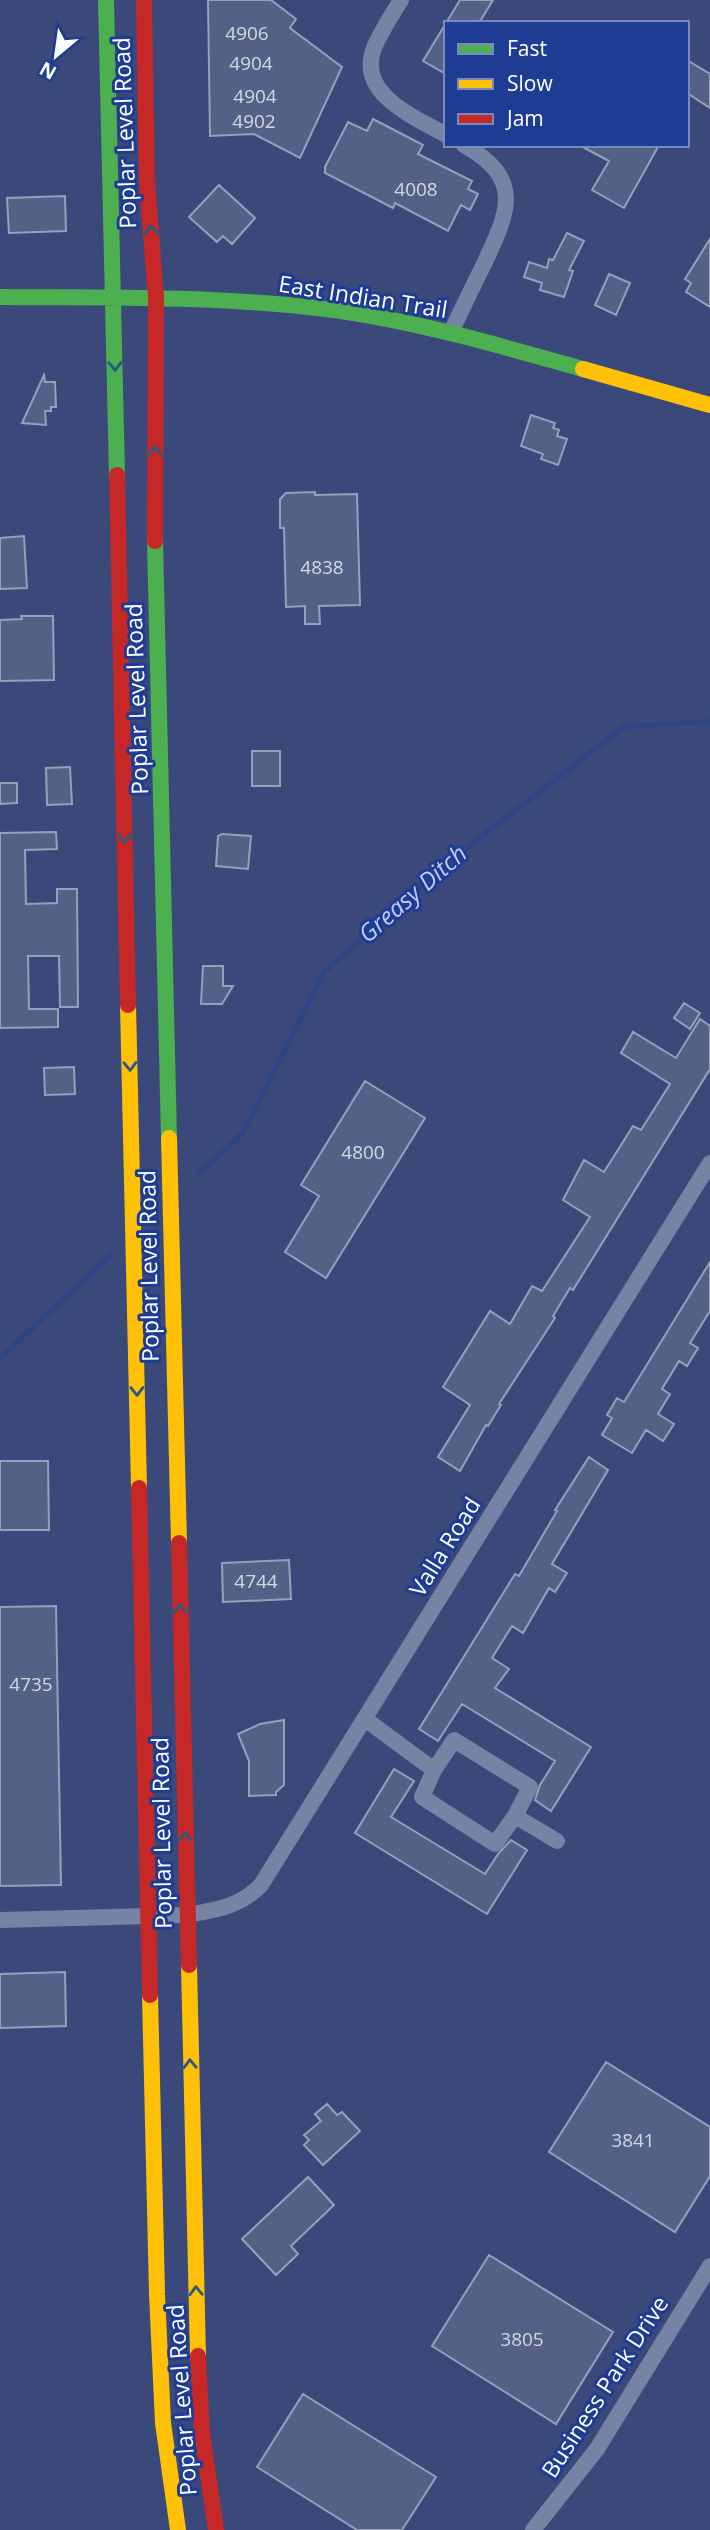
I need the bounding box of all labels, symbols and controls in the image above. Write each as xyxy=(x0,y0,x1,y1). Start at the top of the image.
house number: 4906 xyxy=(225,20,269,46)
north arrow xyxy=(21,21,91,91)
legend xyxy=(444,21,689,147)
text: Fast xyxy=(507,34,547,62)
street label: Poplar Level Road xyxy=(105,37,143,229)
house number: 4904 xyxy=(229,50,273,76)
text: N xyxy=(35,56,61,86)
text: Slow xyxy=(507,69,553,97)
house number: 4904 xyxy=(233,83,277,109)
text: Jam xyxy=(505,104,544,132)
house number: 4902 xyxy=(232,108,276,134)
house number: 4008 xyxy=(394,176,438,202)
one-way arrow xyxy=(143,224,158,235)
street label: East Indian Trail xyxy=(276,267,450,325)
one-way arrow xyxy=(107,361,122,372)
one-way arrow xyxy=(147,446,163,456)
house number: 4838 xyxy=(300,554,344,580)
street label: Poplar Level Road xyxy=(117,603,155,795)
one-way arrow xyxy=(117,834,133,844)
water label: Greasy Ditch xyxy=(351,837,473,949)
one-way arrow xyxy=(123,1061,138,1072)
house number: 4800 xyxy=(341,1139,385,1165)
street label: Poplar Level Road xyxy=(130,1170,166,1362)
one-way arrow xyxy=(130,1386,145,1397)
street label: Valla Road xyxy=(401,1491,487,1602)
house number: 4744 xyxy=(234,1568,278,1594)
one-way arrow xyxy=(173,1603,188,1614)
house number: 4735 xyxy=(9,1671,53,1697)
street label: Poplar Level Road xyxy=(143,1737,179,1929)
one-way arrow xyxy=(177,1831,193,1841)
one-way arrow xyxy=(182,2058,197,2069)
house number: 3841 xyxy=(611,2127,655,2153)
one-way arrow xyxy=(188,2286,204,2296)
street label: Business Park Drive xyxy=(533,2289,675,2484)
street label: Poplar Level Road xyxy=(158,2303,204,2497)
house number: 3805 xyxy=(500,2326,544,2352)

